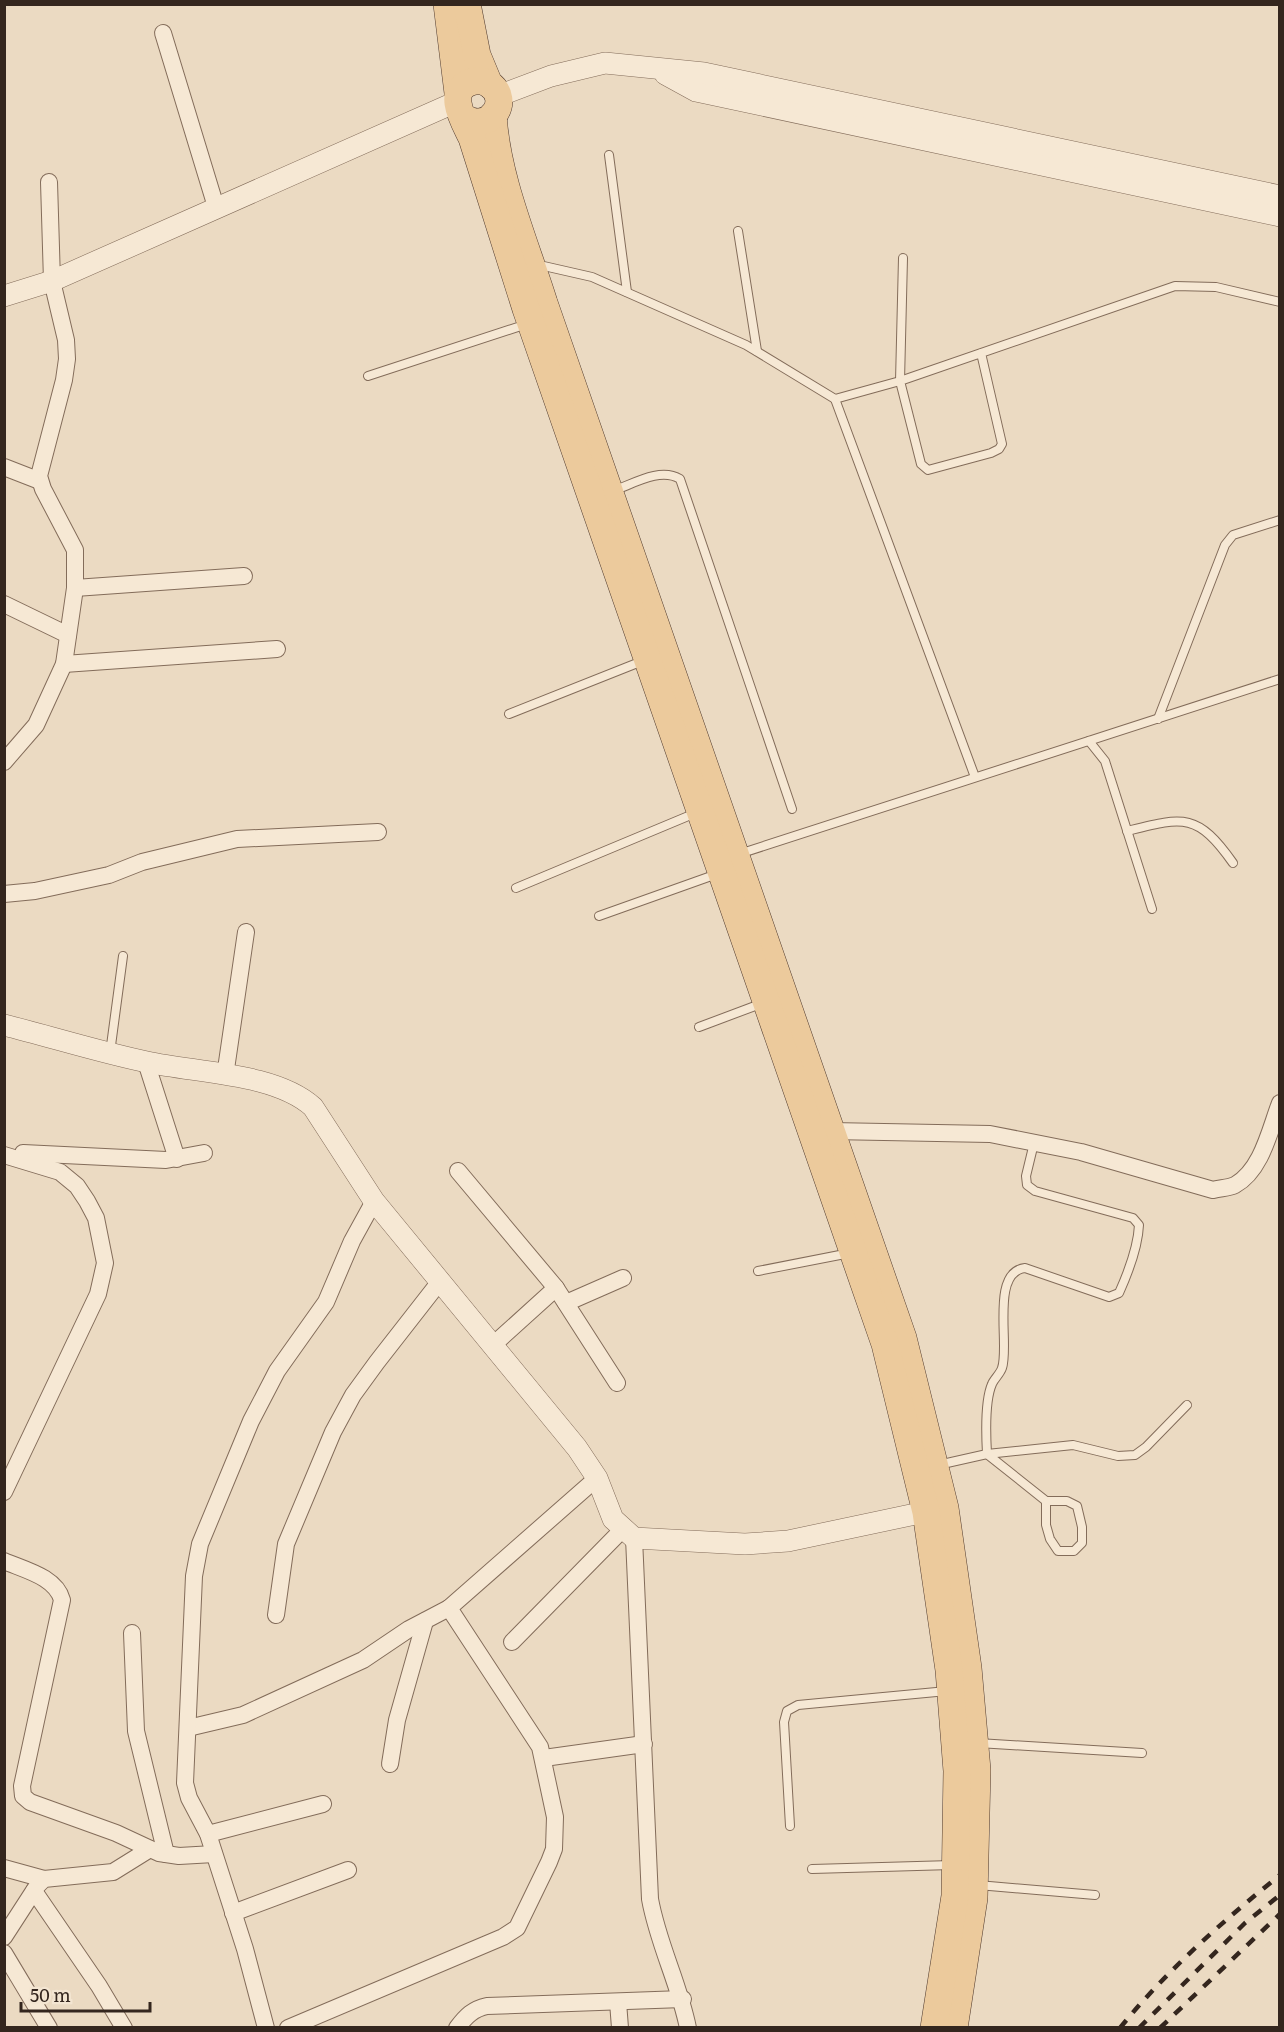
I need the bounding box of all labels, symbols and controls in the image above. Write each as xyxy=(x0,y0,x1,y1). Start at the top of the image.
scale bar xyxy=(21,1975,150,2013)
text: 50 m xyxy=(30,1981,71,2008)

